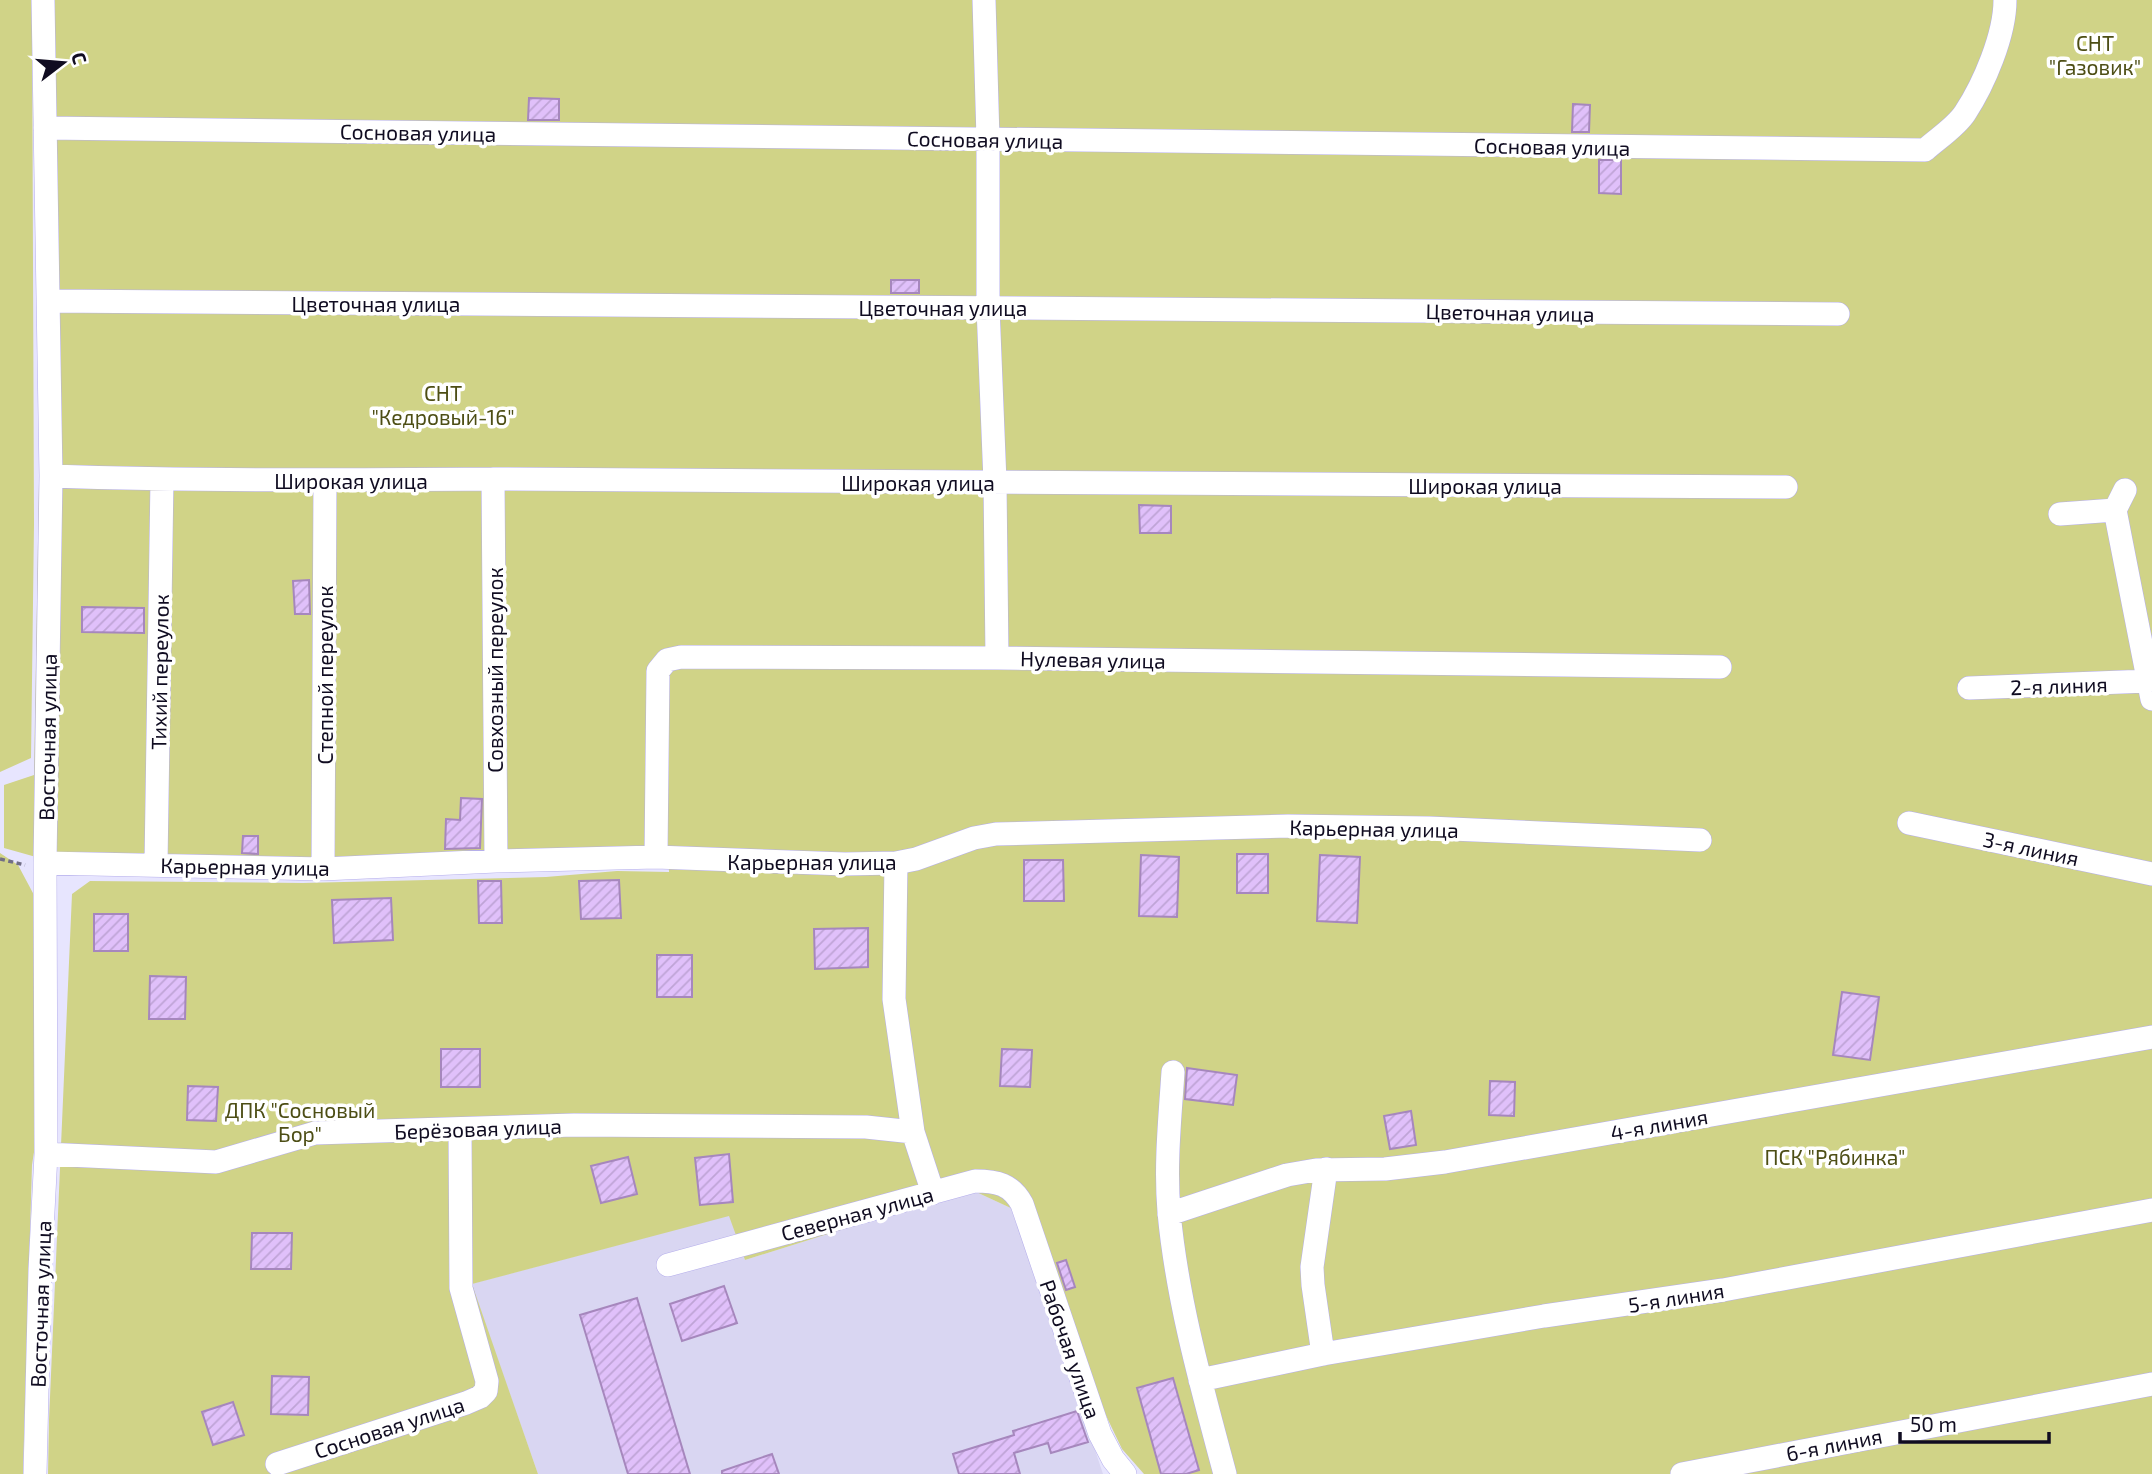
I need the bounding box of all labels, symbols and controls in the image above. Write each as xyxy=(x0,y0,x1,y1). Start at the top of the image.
north arrow xyxy=(28,28,98,98)
park label: СНТ "Газовик" xyxy=(2049,30,2141,79)
text: С xyxy=(67,50,92,67)
street label: Сосновая улица xyxy=(340,118,496,147)
street label: Сосновая улица xyxy=(907,125,1063,154)
street label: Сосновая улица xyxy=(1474,132,1630,161)
street label: Цветочная улица xyxy=(292,291,460,317)
street label: Цветочная улица xyxy=(859,295,1027,321)
street label: Цветочная улица xyxy=(1425,298,1595,327)
park label: СНТ "Кедровый-16" xyxy=(371,380,515,429)
street label: Широкая улица xyxy=(274,468,428,494)
street label: Широкая улица xyxy=(841,470,995,496)
street label: Широкая улица xyxy=(1408,473,1562,499)
street label: Совхозный переулок xyxy=(482,567,508,773)
street label: Степной переулок xyxy=(312,585,338,765)
street label: Тихий переулок xyxy=(145,594,174,750)
street label: Нулевая улица xyxy=(1020,645,1166,674)
street label: Восточная улица xyxy=(33,653,62,821)
street label: 2-я линия xyxy=(2010,671,2108,699)
street label: Карьерная улица xyxy=(1289,814,1459,843)
street label: 3-я линия xyxy=(1981,826,2081,870)
street label: Карьерная улица xyxy=(727,849,897,875)
street label: Карьерная улица xyxy=(160,852,330,881)
park label: ДПК "Сосновый Бор" xyxy=(225,1097,375,1146)
street label: 4-я линия xyxy=(1608,1103,1710,1145)
street label: Берёзовая улица xyxy=(394,1113,562,1144)
park label: ПСК "Рябинка" xyxy=(1765,1144,1905,1169)
street label: Северная улица xyxy=(778,1181,936,1246)
street label: Восточная улица xyxy=(25,1220,56,1388)
street label: Рабочая улица xyxy=(1035,1276,1107,1422)
street label: 5-я линия xyxy=(1626,1277,1726,1317)
street label: Сосновая улица xyxy=(311,1391,468,1464)
scale bar xyxy=(1900,1400,2049,1444)
text: 50 m xyxy=(1910,1411,1957,1436)
street label: 6-я линия xyxy=(1784,1422,1884,1466)

